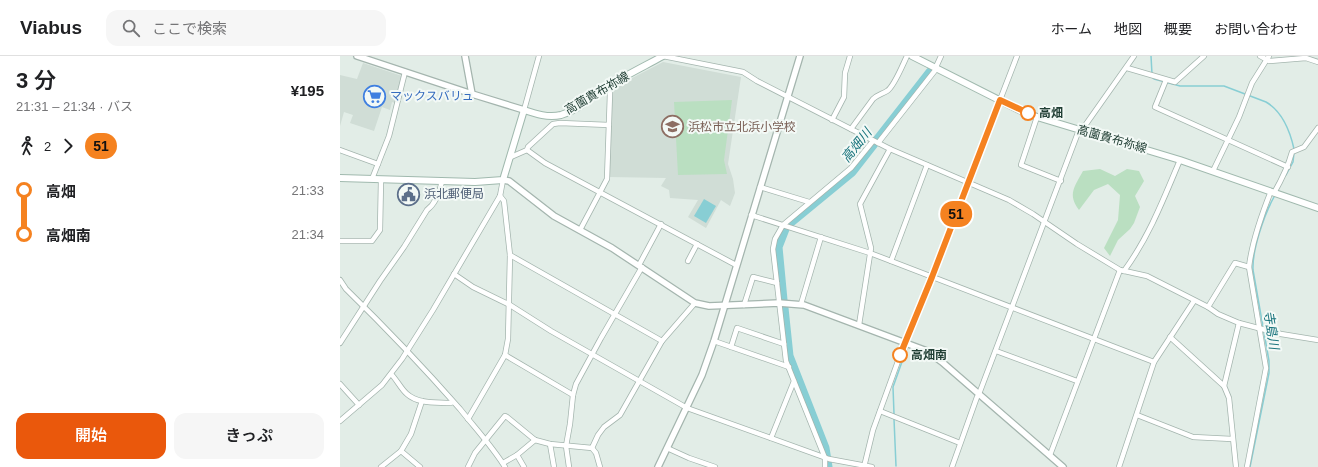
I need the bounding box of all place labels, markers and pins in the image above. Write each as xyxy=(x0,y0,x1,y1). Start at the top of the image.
supermarket icon: マックスバリュ xyxy=(361,83,387,109)
place label: マックスバリュ xyxy=(390,89,474,103)
marker: 高畑 xyxy=(1020,105,1036,121)
place label: 高畑 xyxy=(1039,106,1063,120)
school or university icon: 浜松市立北浜小学校 xyxy=(659,114,685,140)
place label: 浜松市立北浜小学校 xyxy=(688,120,796,134)
public building icon: 浜北郵便局 xyxy=(396,181,422,207)
place label: 浜北郵便局 xyxy=(424,187,484,201)
marker: 高畑南 xyxy=(892,347,908,363)
place label: 高畑南 xyxy=(911,348,947,362)

